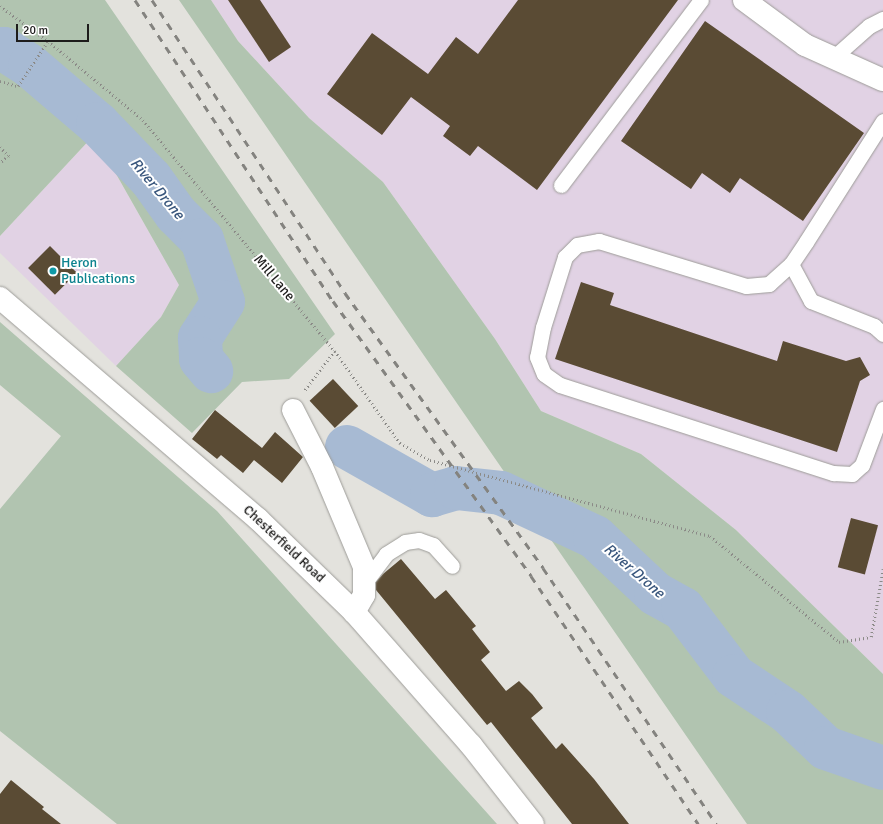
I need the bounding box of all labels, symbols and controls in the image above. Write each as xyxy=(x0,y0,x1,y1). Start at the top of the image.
scale bar xyxy=(18,16,91,42)
text: 20 m xyxy=(23,23,48,38)
water label: River Drone xyxy=(126,155,188,223)
street label: Mill Lane xyxy=(250,251,298,305)
place label: Heron Publications xyxy=(61,255,135,288)
marker: Heron Publications xyxy=(48,266,58,276)
street label: Chesterfield Road xyxy=(239,502,329,586)
water label: River Drone xyxy=(600,540,668,602)

